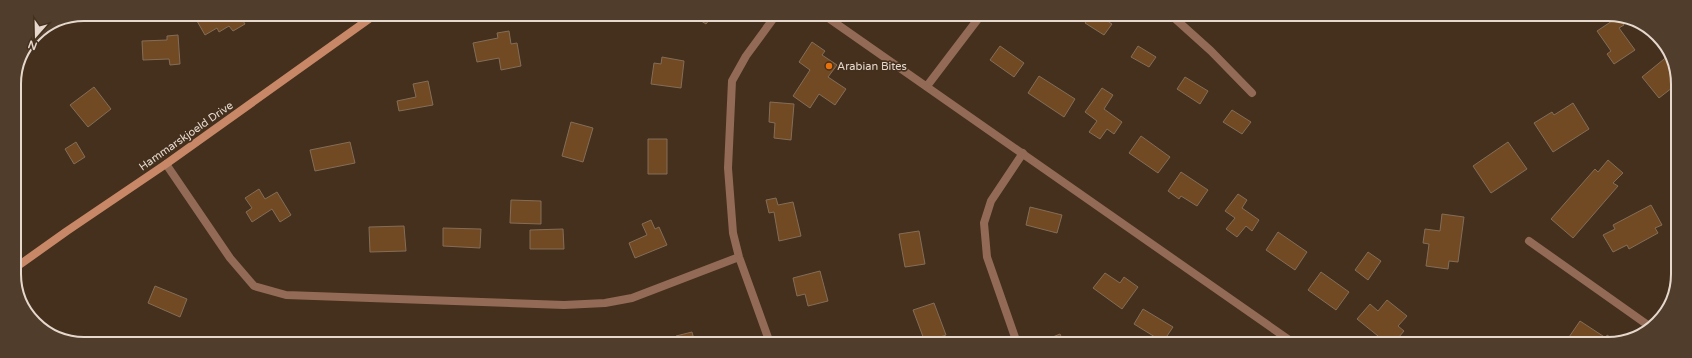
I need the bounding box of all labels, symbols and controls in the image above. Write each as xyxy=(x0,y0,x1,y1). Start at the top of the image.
north arrow xyxy=(16,16,56,56)
text: N xyxy=(26,37,39,53)
place label: Arabian Bites xyxy=(837,60,907,73)
marker: Arabian Bites xyxy=(824,61,834,71)
street label: Hammarskjoeld Drive xyxy=(137,99,235,173)

